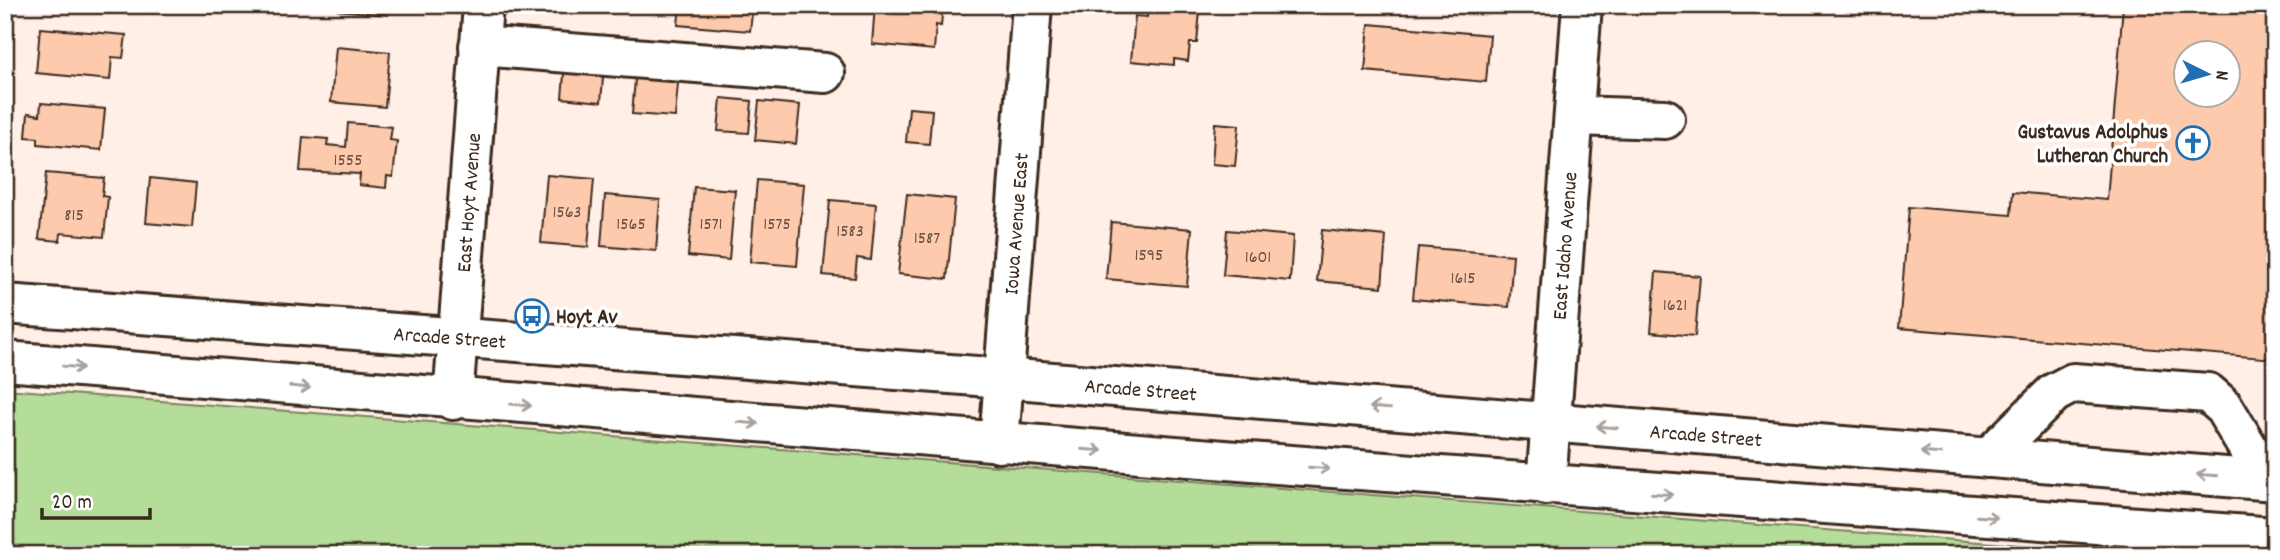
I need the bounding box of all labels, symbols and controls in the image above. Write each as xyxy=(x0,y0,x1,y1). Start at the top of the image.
north arrow xyxy=(2172,38,2242,108)
text: N xyxy=(2207,69,2234,81)
place label: Gustavus Adolphus Lutheran Church xyxy=(2018,119,2168,173)
church icon: Gustavus Adolphus Lutheran Church xyxy=(2174,124,2212,162)
street label: East Hoyt Avenue xyxy=(451,132,491,273)
house number: 1555 xyxy=(334,149,362,174)
street label: Iowa Avenue East xyxy=(998,151,1039,296)
street label: East Idaho Avenue xyxy=(1546,171,1587,321)
house number: 1563 xyxy=(552,201,582,226)
house number: 815 xyxy=(64,204,84,229)
house number: 1565 xyxy=(616,213,646,238)
house number: 1571 xyxy=(699,213,723,238)
house number: 1575 xyxy=(763,213,791,238)
house number: 1583 xyxy=(836,220,864,245)
house number: 1587 xyxy=(914,227,940,252)
house number: 1595 xyxy=(1135,244,1163,269)
house number: 1601 xyxy=(1245,246,1271,271)
house number: 1615 xyxy=(1450,267,1476,292)
house number: 1621 xyxy=(1663,294,1687,319)
bus stop icon: Hoyt Av xyxy=(513,297,551,335)
place label: Hoyt Av xyxy=(556,304,618,334)
street label: Arcade Street xyxy=(392,321,507,359)
one-way arrow xyxy=(61,361,84,374)
street label: Arcade Street xyxy=(1083,373,1198,412)
one-way arrow xyxy=(288,381,311,394)
one-way arrow xyxy=(509,399,532,412)
one-way arrow xyxy=(1369,401,1392,414)
one-way arrow xyxy=(736,417,758,430)
street label: Arcade Street xyxy=(1648,418,1763,457)
one-way arrow xyxy=(1596,420,1618,433)
one-way arrow xyxy=(1080,444,1103,457)
one-way arrow xyxy=(1920,446,1943,459)
one-way arrow xyxy=(1307,462,1329,475)
one-way arrow xyxy=(2196,468,2218,481)
scale bar xyxy=(42,476,150,520)
one-way arrow xyxy=(1651,488,1673,501)
text: 20 m xyxy=(52,489,92,519)
one-way arrow xyxy=(1975,511,1998,524)

